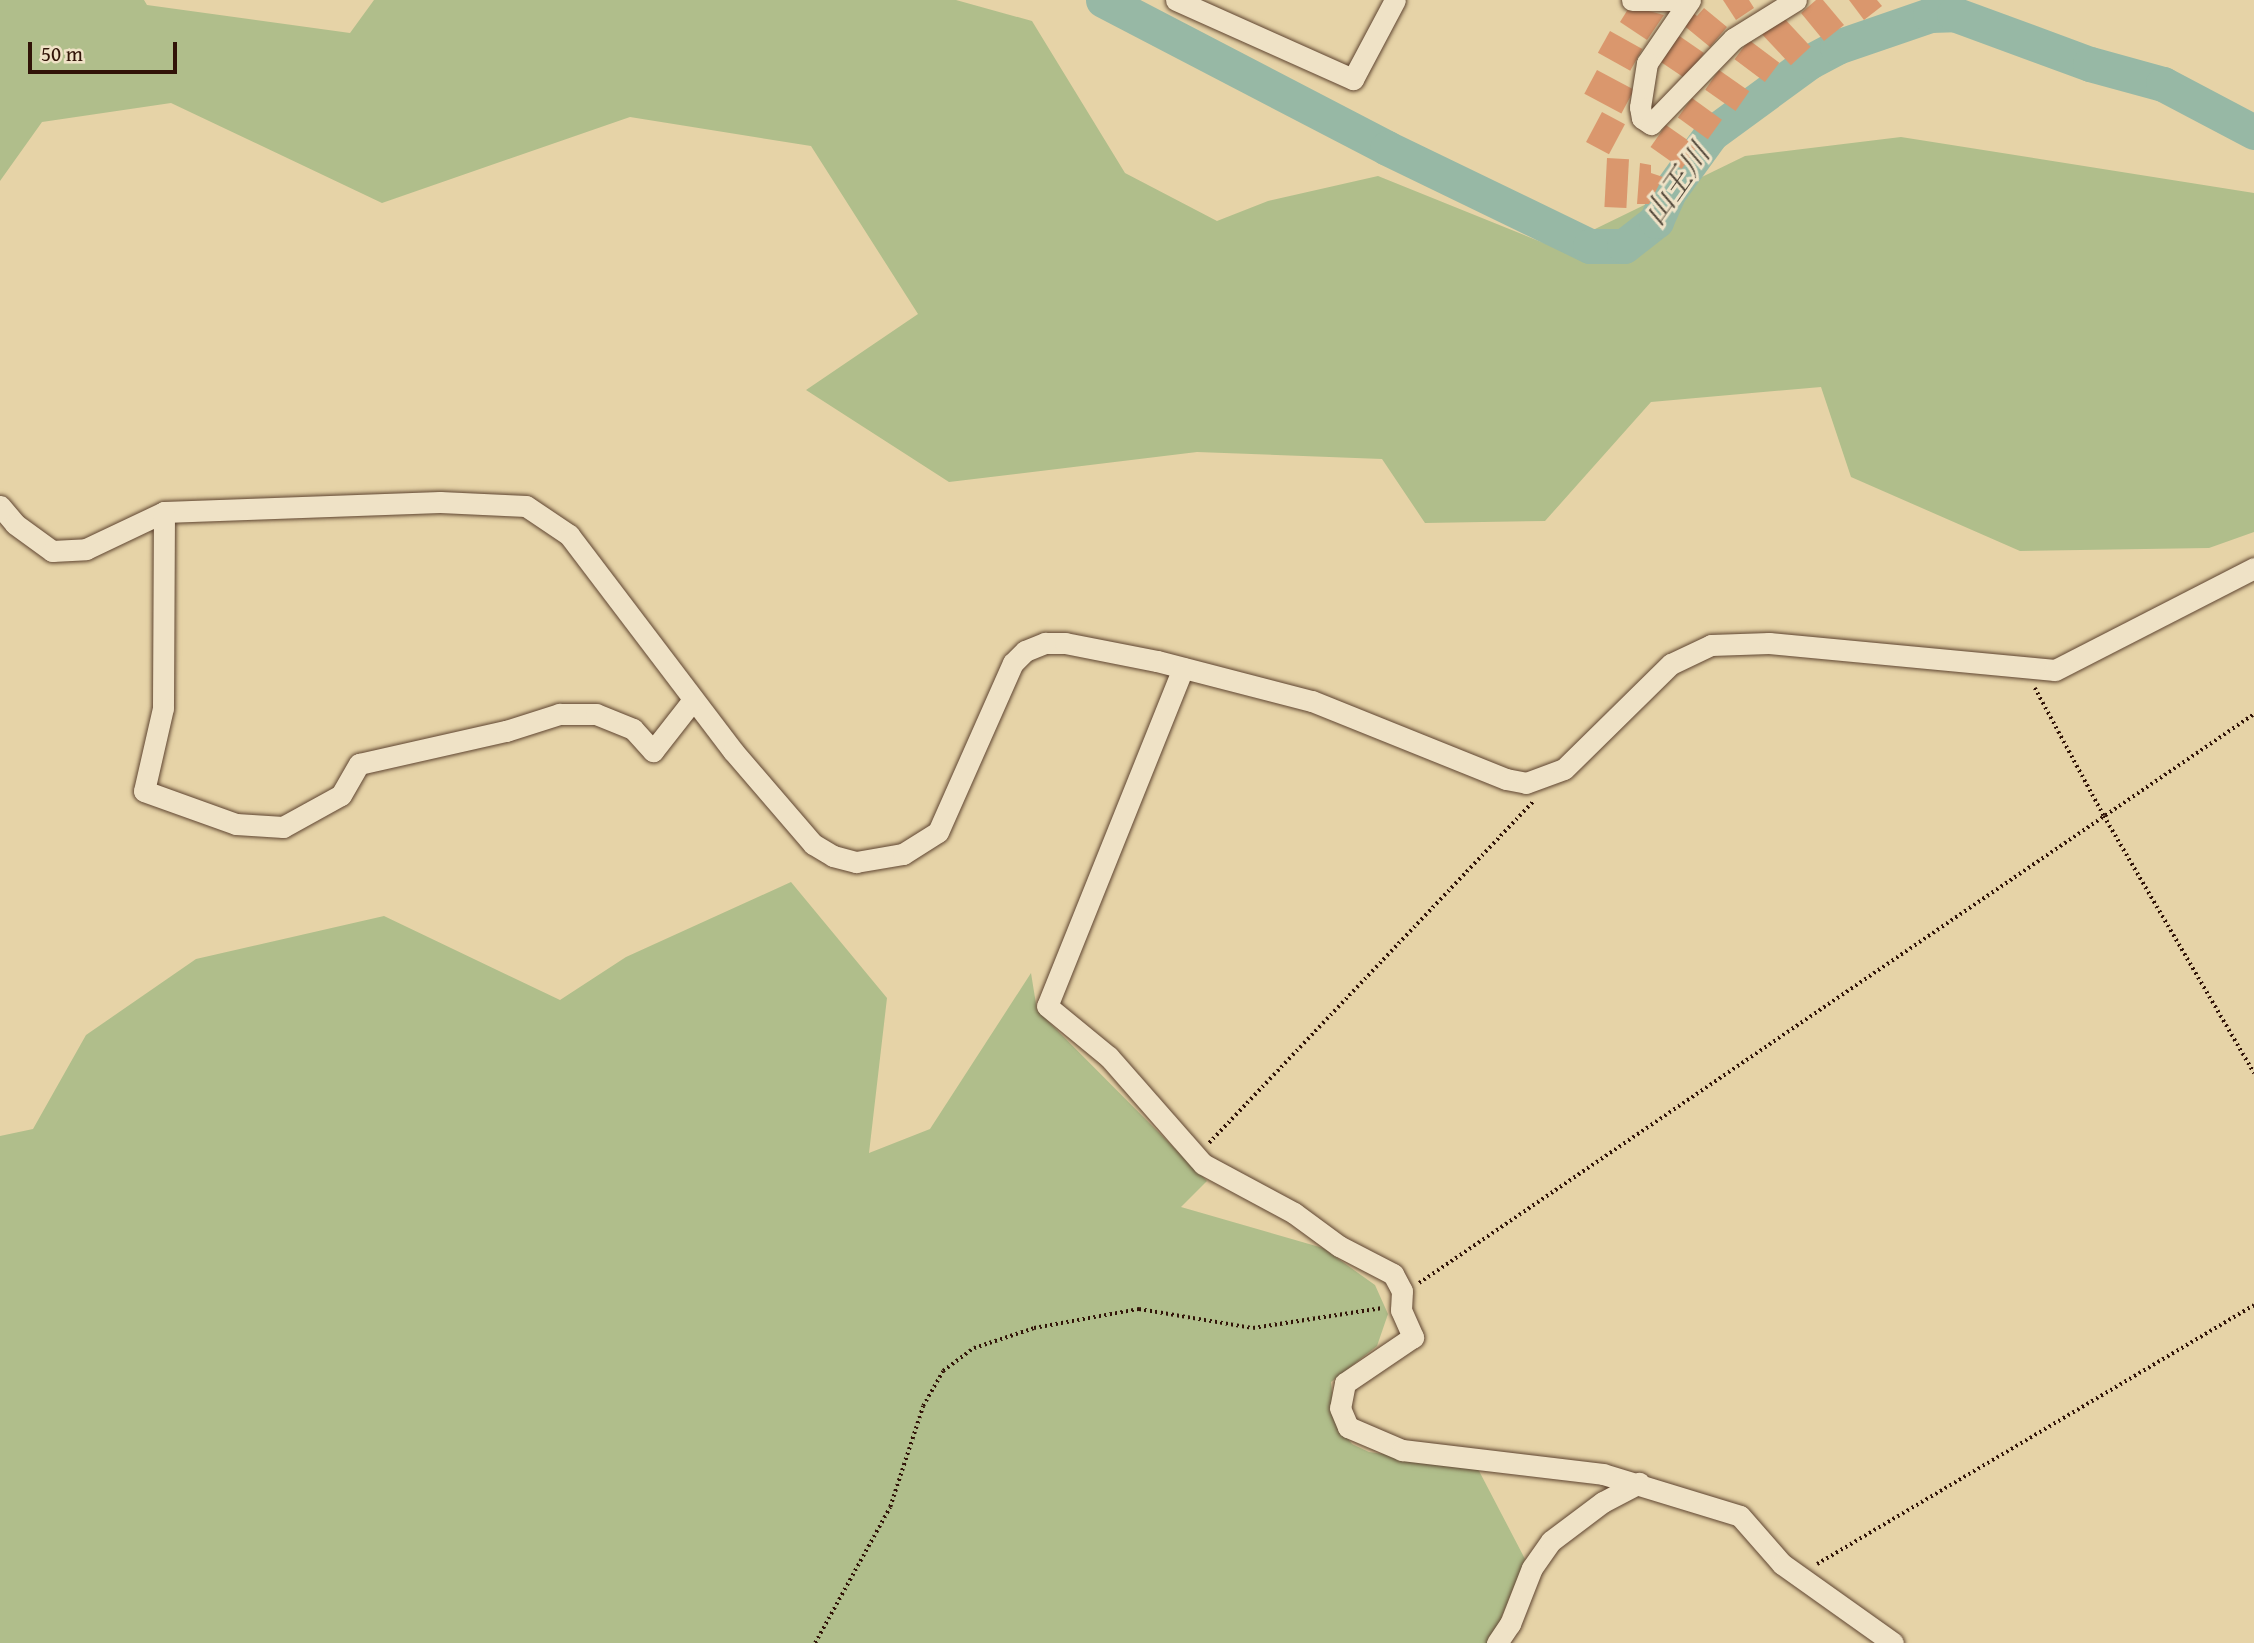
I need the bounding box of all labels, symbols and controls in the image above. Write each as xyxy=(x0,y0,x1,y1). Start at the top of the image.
scale bar xyxy=(32,28,180,72)
text: 50 m xyxy=(41,38,83,69)
water label: 山王川 xyxy=(1635,137,1717,231)

